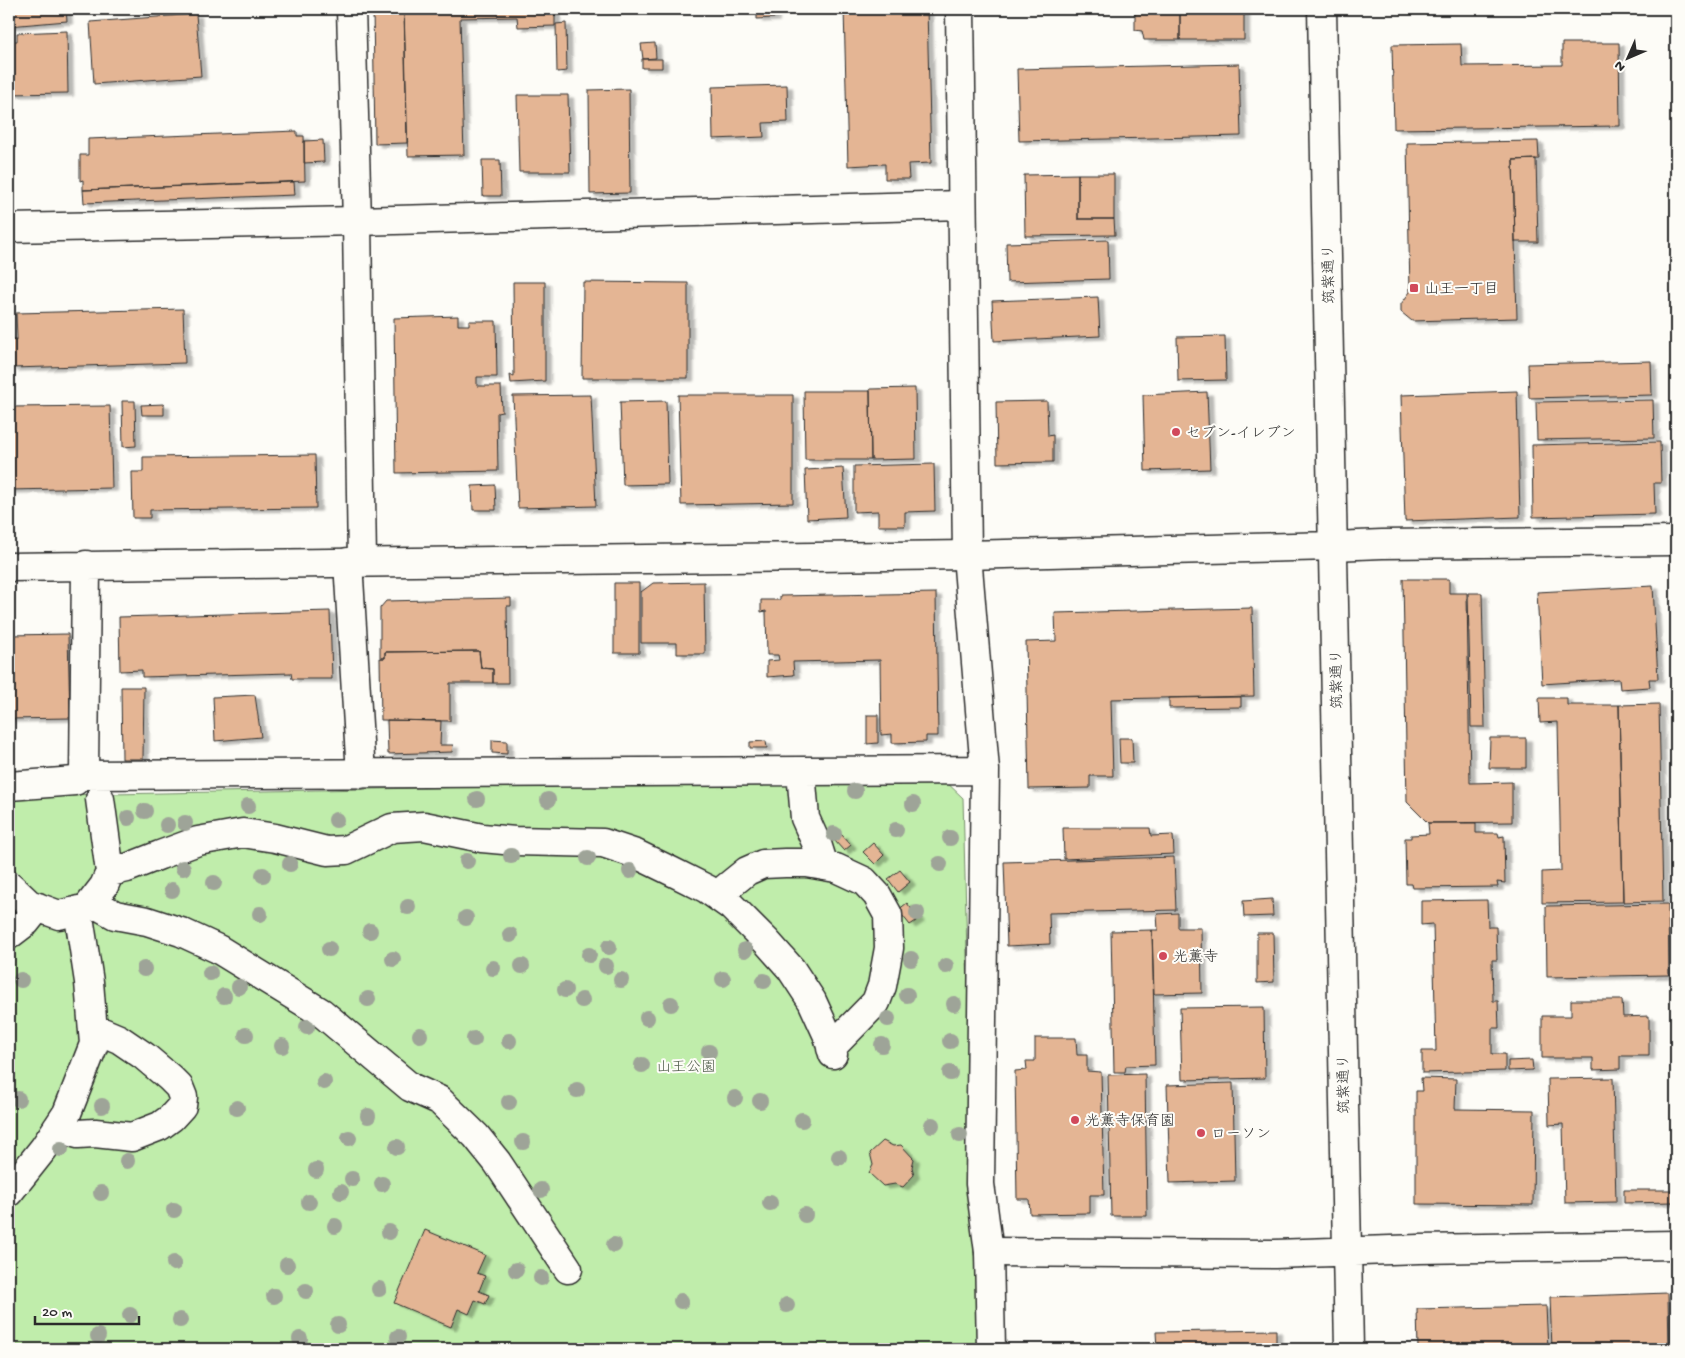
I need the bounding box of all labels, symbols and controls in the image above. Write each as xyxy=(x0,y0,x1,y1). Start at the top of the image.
north arrow xyxy=(1602,32,1652,82)
text: N xyxy=(1611,56,1630,75)
street label: 筑紫通り xyxy=(1319,244,1340,304)
place label: 山王一丁目 xyxy=(1424,281,1499,299)
marker: 山王一丁目 xyxy=(1408,282,1420,294)
place label: セブン-イレブン xyxy=(1186,425,1296,443)
marker: セブン-イレブン xyxy=(1170,426,1182,438)
street label: 筑紫通り xyxy=(1327,649,1348,709)
place label: 光薫寺 xyxy=(1173,948,1218,967)
marker: 光薫寺 xyxy=(1157,950,1169,962)
street label: 筑紫通り xyxy=(1334,1054,1355,1114)
park label: 山王公園 xyxy=(656,1059,716,1077)
place label: 光薫寺保育園 xyxy=(1085,1112,1175,1131)
marker: 光薫寺保育園 xyxy=(1069,1114,1081,1126)
place label: ローソン xyxy=(1211,1126,1271,1144)
marker: ローソン xyxy=(1195,1127,1207,1139)
scale bar xyxy=(35,1293,139,1325)
text: 20 m xyxy=(42,1304,72,1322)

